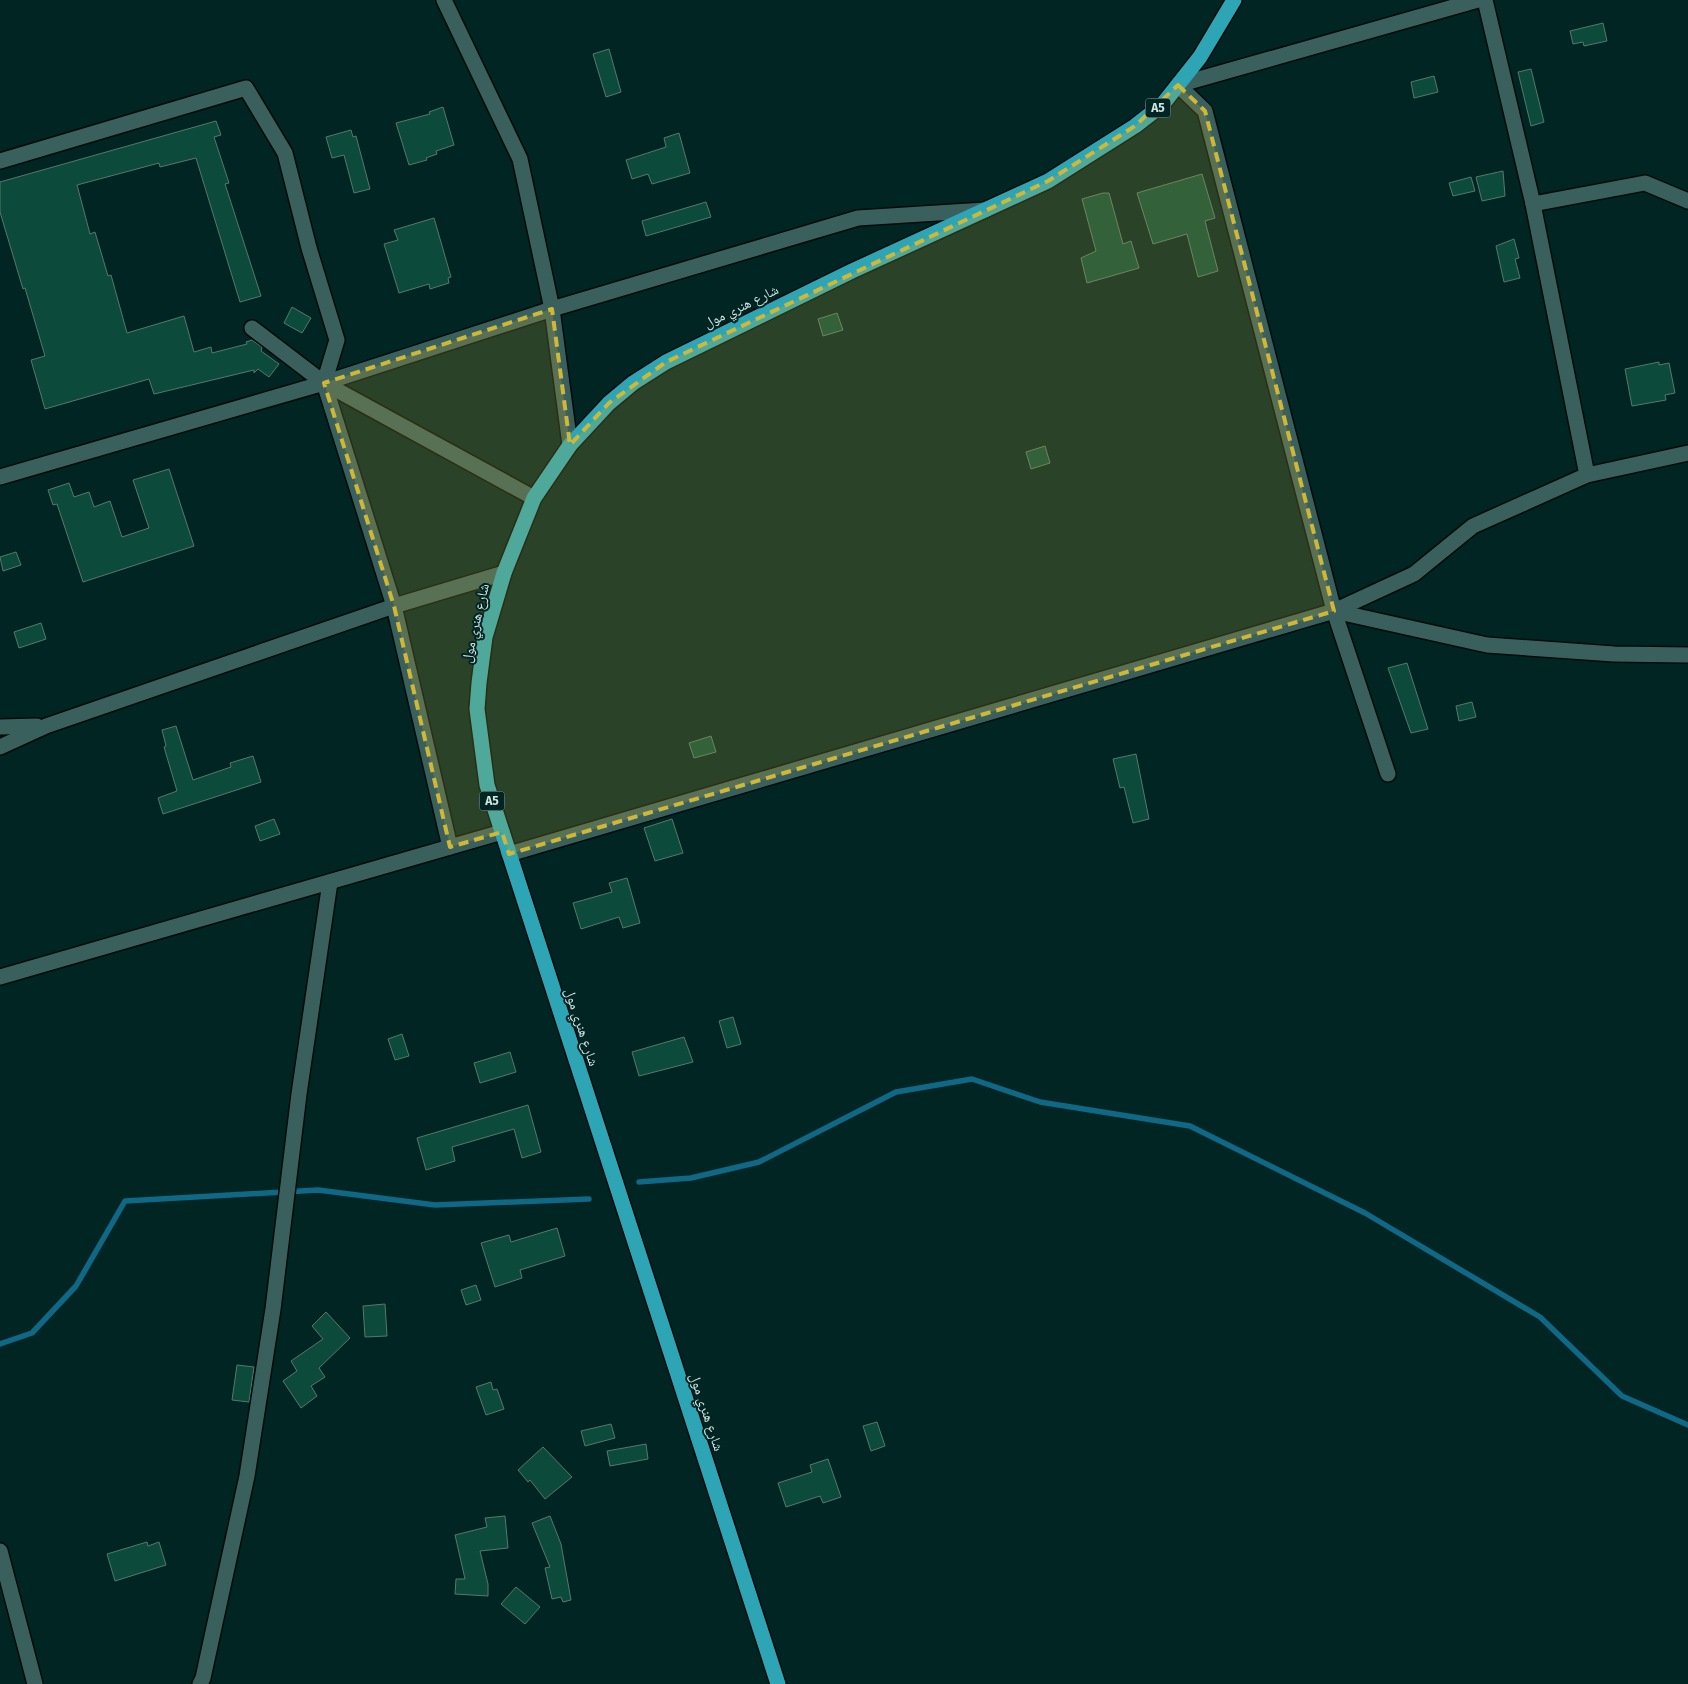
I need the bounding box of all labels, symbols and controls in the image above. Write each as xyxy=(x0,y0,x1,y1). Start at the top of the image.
road number: A5 xyxy=(1146,99,1170,118)
street label: شارع هنري مول xyxy=(701,281,782,334)
street label: شارع هنري مول xyxy=(458,582,495,665)
road number: A5 xyxy=(480,791,504,810)
street label: شارع هنري مول xyxy=(559,986,602,1069)
street label: شارع هنري مول xyxy=(684,1371,727,1454)

